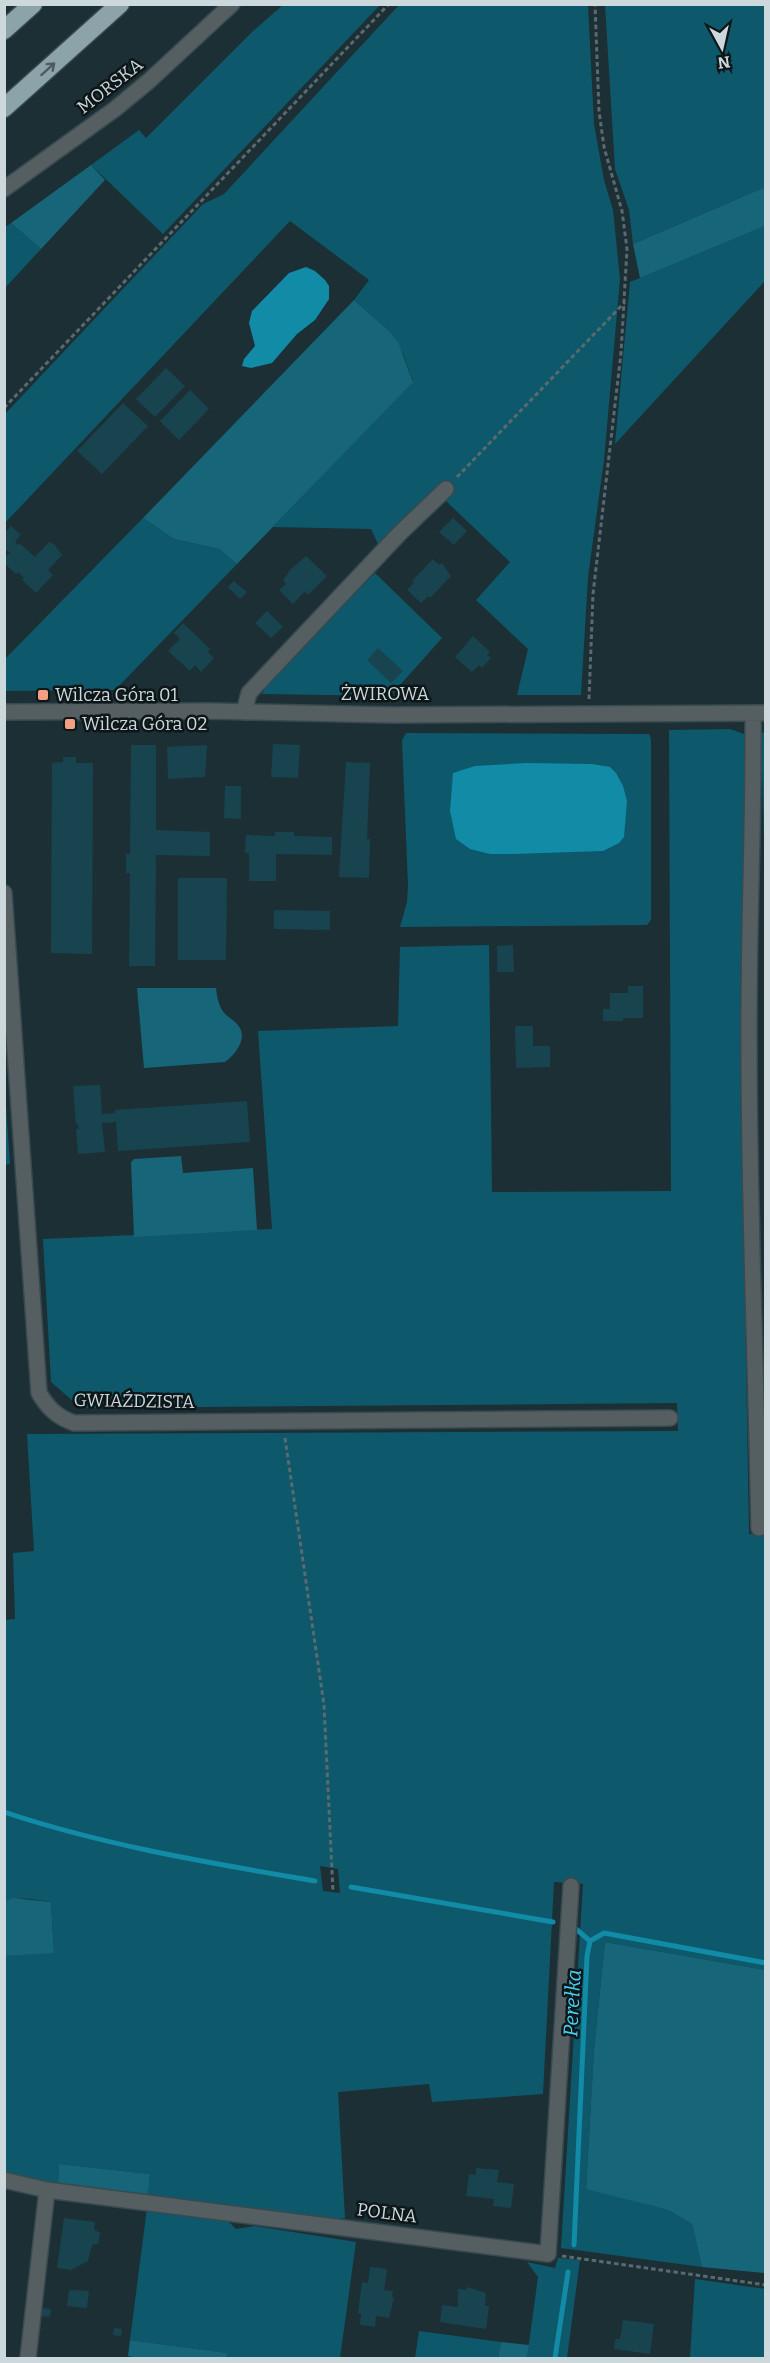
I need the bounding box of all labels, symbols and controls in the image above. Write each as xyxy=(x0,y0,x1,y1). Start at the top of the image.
north arrow xyxy=(692,18,752,78)
text: N xyxy=(717,52,731,73)
street label: MORSKA xyxy=(73,53,147,118)
one-way arrow xyxy=(40,62,55,76)
street label: ŻWIROWA xyxy=(341,683,430,705)
place label: Wilcza Góra 01 xyxy=(55,684,178,706)
marker: Wilcza Góra 01 xyxy=(36,688,50,702)
place label: Wilcza Góra 02 xyxy=(82,713,207,735)
marker: Wilcza Góra 02 xyxy=(63,717,77,731)
street label: GWIAŹDZISTA xyxy=(73,1389,195,1413)
water label: Perełka xyxy=(558,1969,586,2037)
street label: POLNA xyxy=(356,2198,419,2228)

